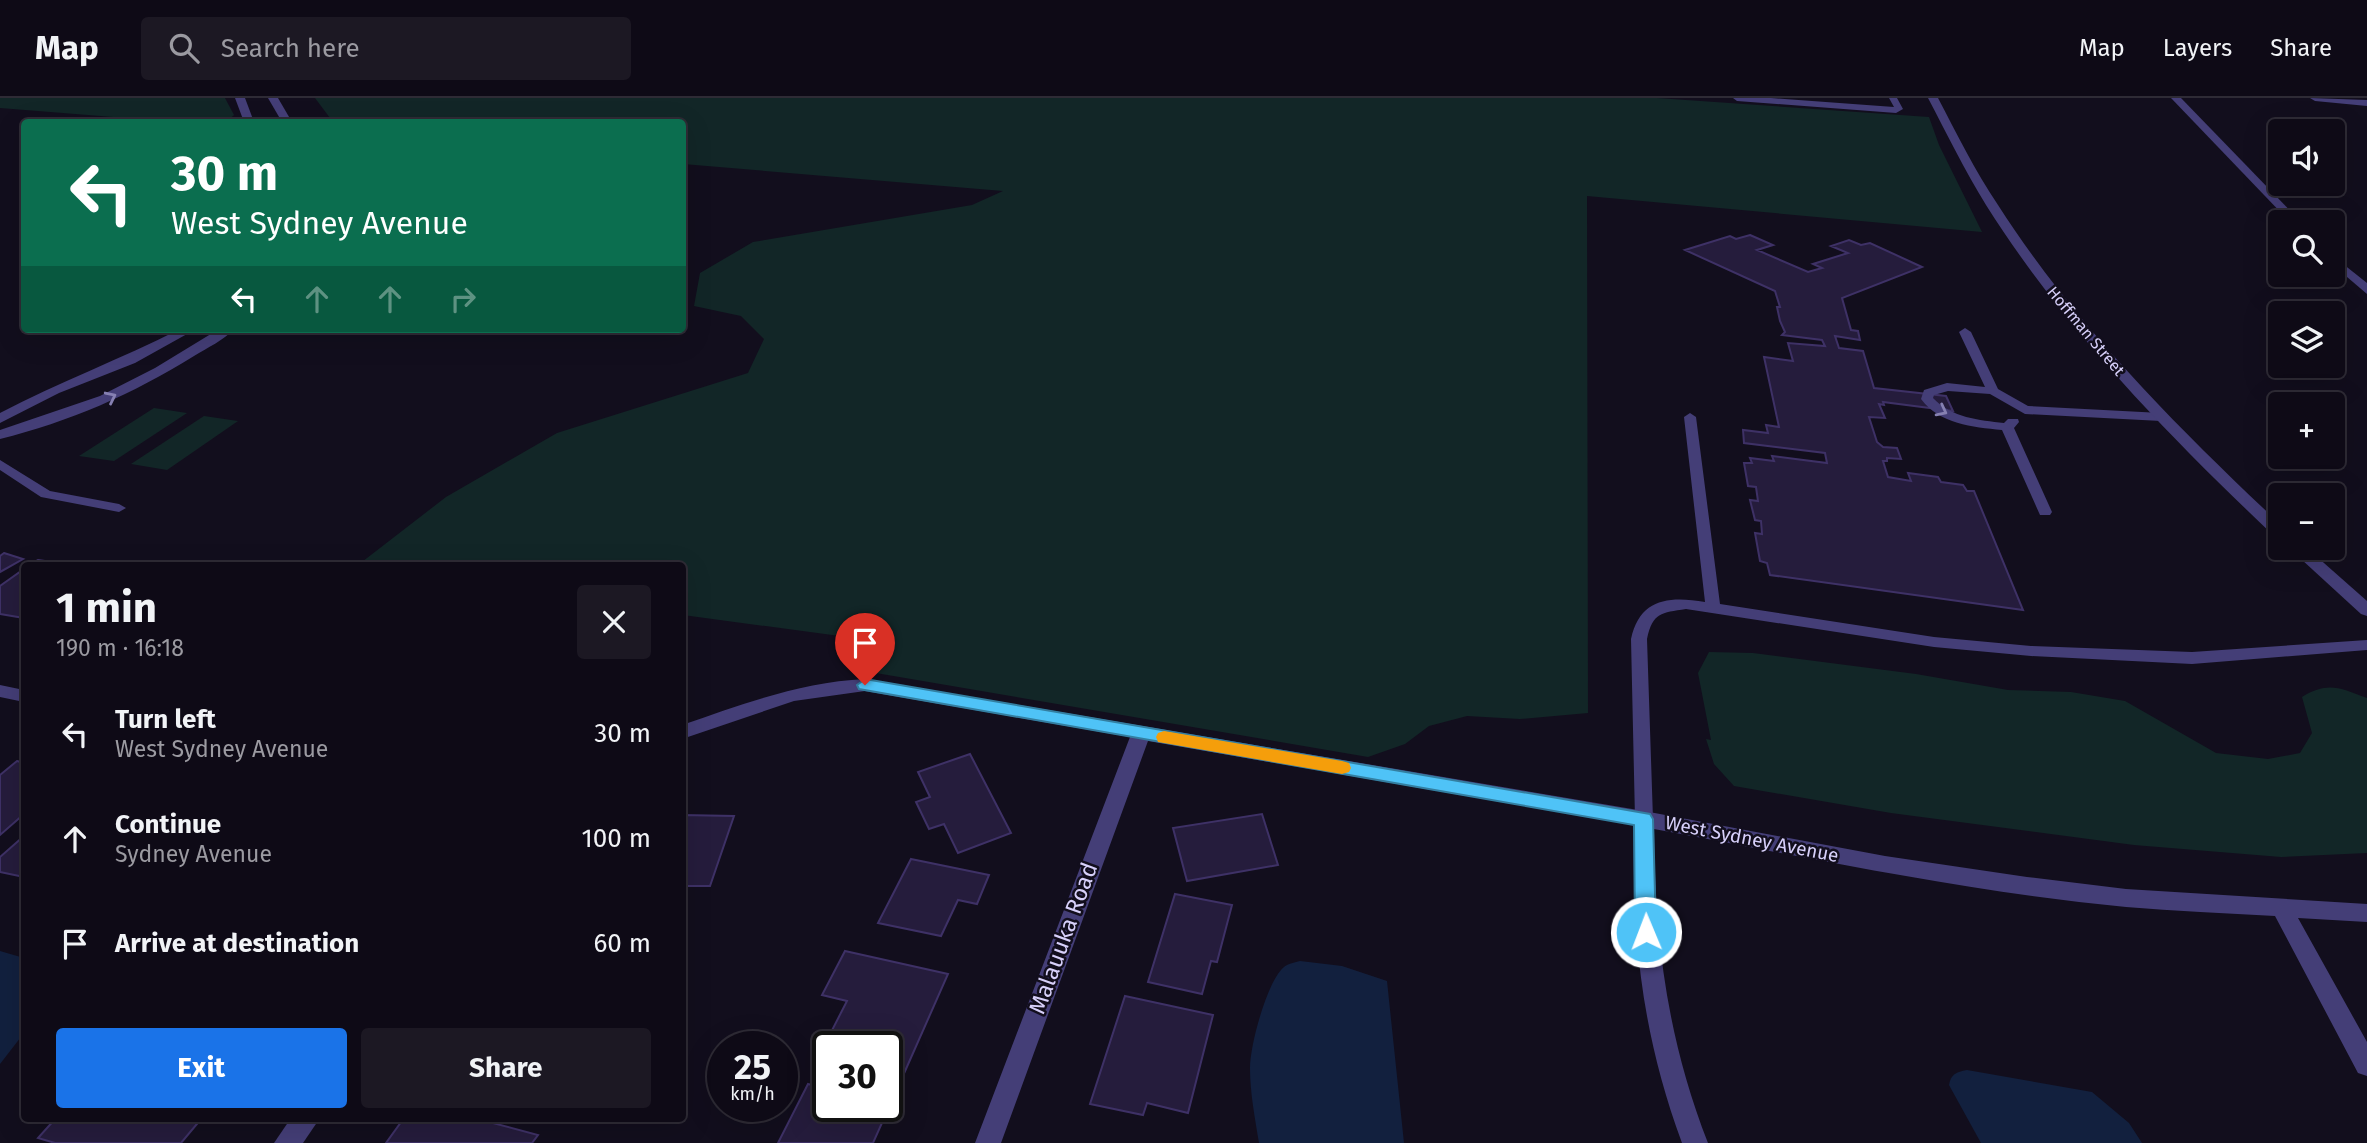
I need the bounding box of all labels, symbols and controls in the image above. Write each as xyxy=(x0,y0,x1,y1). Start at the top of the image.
search box xyxy=(141,17,631,80)
text: Map xyxy=(35,28,99,68)
icon: search xyxy=(165,29,203,67)
text: Search here xyxy=(221,33,360,64)
text: Map xyxy=(2079,34,2125,62)
text: Layers xyxy=(2163,34,2232,62)
text: Share xyxy=(2270,34,2332,62)
map controls xyxy=(2268,119,2345,560)
button: sound xyxy=(2268,119,2345,196)
text: 30 m xyxy=(171,144,278,203)
icon: left xyxy=(56,147,147,238)
text: West Sydney Avenue xyxy=(171,204,468,242)
button: search xyxy=(2268,210,2345,287)
icon: left xyxy=(225,280,263,318)
icon: ahead xyxy=(298,280,336,318)
icon: ahead xyxy=(371,280,409,318)
icon: right xyxy=(444,280,482,318)
street label: Hoffman Street xyxy=(2043,283,2129,380)
button: layers xyxy=(2268,301,2345,378)
one-way arrow xyxy=(103,391,116,405)
button: + xyxy=(2268,392,2345,469)
one-way arrow xyxy=(1935,403,1947,416)
button: − xyxy=(2268,483,2345,560)
text: 1 min xyxy=(56,583,157,633)
button: close xyxy=(577,585,651,659)
pin xyxy=(835,613,895,685)
icon: arrive xyxy=(846,624,884,662)
text: 190 m · 16:18 xyxy=(56,634,184,662)
text: Turn left xyxy=(115,704,216,735)
icon: left xyxy=(56,715,94,753)
text: 30 m xyxy=(594,718,651,749)
text: West Sydney Avenue xyxy=(115,735,328,763)
text: Continue xyxy=(115,809,221,840)
street label: West Sydney Avenue xyxy=(1663,811,1841,867)
icon: ahead xyxy=(56,820,94,858)
text: 100 m xyxy=(582,823,651,854)
text: Sydney Avenue xyxy=(115,840,272,868)
street label: Malauuka Road xyxy=(1023,858,1103,1018)
position arrow xyxy=(1609,895,1683,969)
icon: arrive xyxy=(56,925,94,963)
text: Arrive at destination xyxy=(115,928,359,959)
text: 60 m xyxy=(593,928,651,959)
button: Exit xyxy=(56,1028,347,1108)
button: Share xyxy=(361,1028,651,1108)
speed limit sign: 30 xyxy=(812,1031,903,1122)
text: 25 xyxy=(734,1046,771,1088)
text: km/h xyxy=(730,1083,775,1105)

